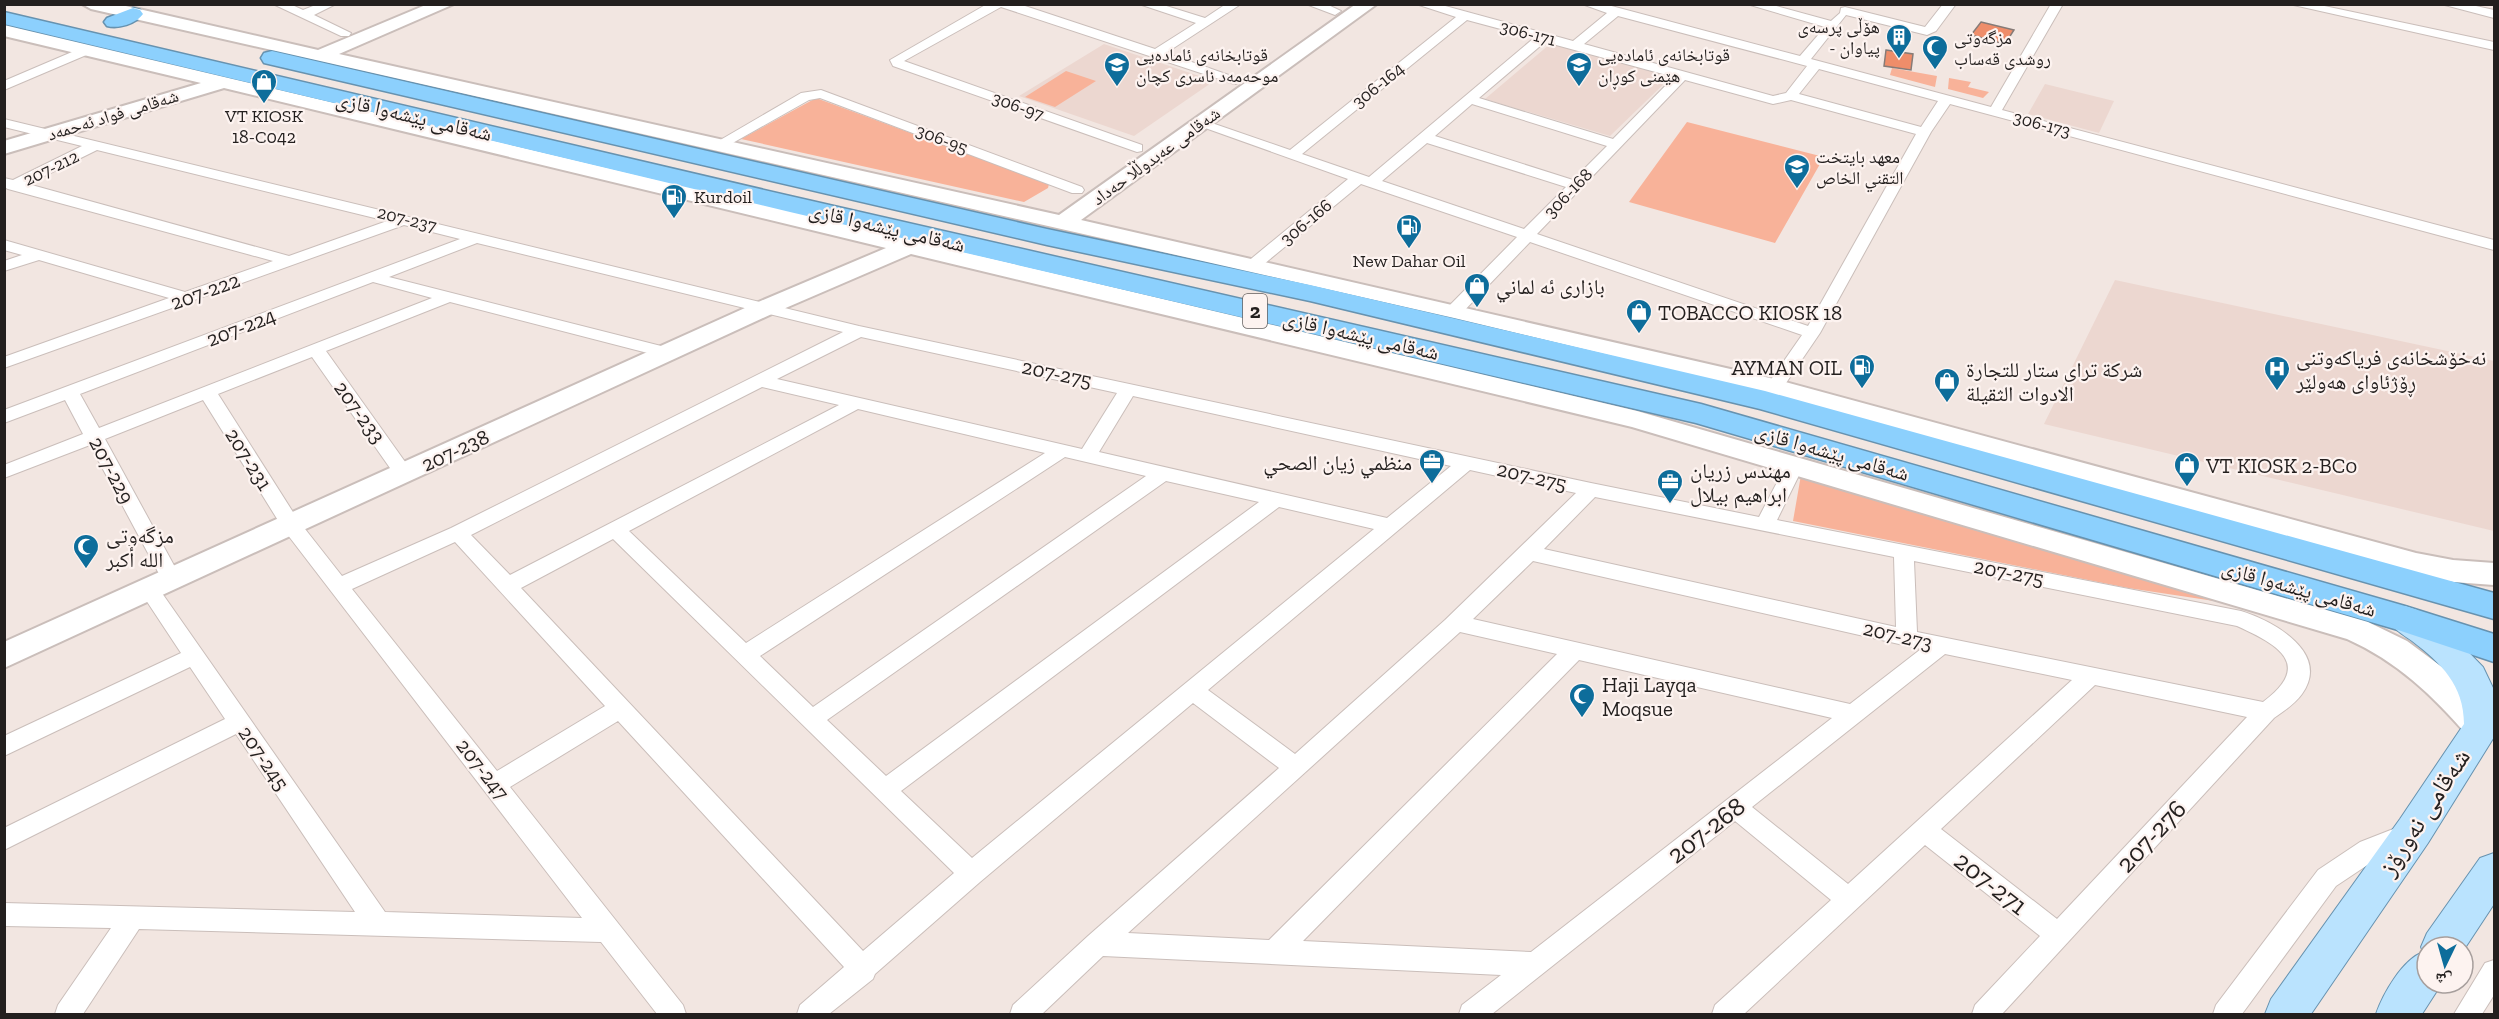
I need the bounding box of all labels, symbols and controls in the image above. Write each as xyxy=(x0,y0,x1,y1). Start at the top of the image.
street label: 306-171 xyxy=(1498,15,1558,51)
place label: هۆڵی پرسەی - پیاوان xyxy=(1798,16,1880,59)
building icon: هۆڵی پرسەی - پیاوان xyxy=(1884,22,1914,60)
place label: مزگەوتی روشدی قەساب xyxy=(1954,27,2051,70)
mosque icon: مزگەوتی روشدی قەساب xyxy=(1920,33,1950,71)
place label: قوتابخانەی ئامادەیی موحەمەد ناسری کچان xyxy=(1136,44,1279,87)
place label: قوتابخانەی ئامادەیی هێمنی کوڕان xyxy=(1598,44,1730,90)
school or university icon: قوتابخانەی ئامادەیی موحەمەد ناسری کچان xyxy=(1102,50,1132,88)
school or university icon: قوتابخانەی ئامادەیی هێمنی کوڕان xyxy=(1564,50,1594,88)
street label: 306-164 xyxy=(1347,57,1409,113)
shop icon: VT KIOSK 18-C042 xyxy=(249,67,279,105)
street label: شەقامی فواد ئەحمەد xyxy=(45,85,181,145)
street label: شەقامی پێشەوا قازی xyxy=(333,86,494,147)
street label: 306-97 xyxy=(989,87,1047,126)
street label: شەقامی عەبدوڵڵا حەداد xyxy=(1087,102,1225,210)
place label: VT KIOSK 18-C042 xyxy=(224,105,303,148)
street label: 306-173 xyxy=(2011,106,2073,142)
street label: 306-95 xyxy=(913,119,971,159)
street label: 207-212 xyxy=(20,145,82,191)
place label: معهد بايتخت التقني الخاص xyxy=(1816,146,1904,193)
school or university icon: معهد بايتخت التقني الخاص xyxy=(1782,152,1812,190)
street label: 306-168 xyxy=(1539,163,1597,223)
fuel station icon: Kurdoil xyxy=(659,182,689,220)
place label: Kurdoil xyxy=(694,186,752,208)
street label: 306-166 xyxy=(1276,194,1336,250)
street label: شەقامی پێشەوا قازی xyxy=(806,197,967,258)
street label: 207-237 xyxy=(375,201,439,237)
fuel station icon: New Dahar Oil xyxy=(1394,212,1424,250)
place label: New Dahar Oil xyxy=(1352,250,1466,272)
street label: 207-222 xyxy=(167,267,243,315)
shop icon: بازارى ئه لماني xyxy=(1462,271,1492,309)
place label: بازارى ئه لماني xyxy=(1496,274,1605,303)
road number: 2 xyxy=(1243,294,1267,328)
shop icon: TOBACCO KIOSK 18 xyxy=(1624,297,1654,335)
place label: TOBACCO KIOSK 18 xyxy=(1658,300,1842,325)
street label: 207-224 xyxy=(203,302,279,352)
street label: شەقامی پێشەوا قازی xyxy=(1280,305,1441,366)
place label: نەخۆشخانەی فریاکەوتنی ڕۆژئاوای هەولێر xyxy=(2295,345,2486,398)
fuel station icon: AYMAN OIL xyxy=(1847,352,1877,390)
street label: 207-275 xyxy=(1020,353,1094,393)
hospital icon: نەخۆشخانەی فریاکەوتنی ڕۆژئاوای هەولێر xyxy=(2262,354,2292,392)
place label: AYMAN OIL xyxy=(1731,355,1843,380)
place label: شركة ترای ستار للتجارة الادوات الثقيلة xyxy=(1966,357,2142,406)
shop icon: شركة ترای ستار للتجارة الادوات الثقيلة xyxy=(1932,366,1962,404)
street label: 207-233 xyxy=(329,376,391,448)
street label: شەقامی پێشەوا قازی xyxy=(1752,418,1912,487)
street label: 207-231 xyxy=(220,423,278,495)
street label: 207-238 xyxy=(417,424,493,476)
street label: 207-229 xyxy=(84,432,140,508)
office icon: منظمي زيان الصحي xyxy=(1417,447,1447,485)
place label: منظمي زيان الصحي xyxy=(1263,450,1412,479)
shop icon: VT KIOSK 2-BC0 xyxy=(2172,450,2202,488)
place label: VT KIOSK 2-BC0 xyxy=(2205,453,2357,478)
street label: 207-275 xyxy=(1495,456,1569,496)
place label: مهندس زريان ابراهيم بيلال xyxy=(1690,458,1791,509)
office icon: مهندس زريان ابراهيم بيلال xyxy=(1655,467,1685,505)
place label: مزگەوتی الله أكبر xyxy=(105,523,174,572)
mosque icon: مزگەوتی الله أكبر xyxy=(71,532,101,570)
street label: 207-275 xyxy=(1972,553,2046,591)
street label: شەقامی پێشەوا قازی xyxy=(2219,554,2379,623)
street label: 207-273 xyxy=(1861,615,1935,655)
place label: Haji Layqa Moqsue xyxy=(1602,672,1697,721)
mosque icon: Haji Layqa Moqsue xyxy=(1567,681,1597,719)
street label: 207-245 xyxy=(233,721,295,795)
street label: 207-247 xyxy=(451,733,515,805)
street label: شەقامی نەورۆز xyxy=(2370,742,2477,882)
street label: 207-268 xyxy=(1661,790,1751,870)
street label: 207-276 xyxy=(2109,793,2193,879)
street label: 207-271 xyxy=(1948,844,2034,922)
north arrow xyxy=(2415,935,2475,995)
text: ش xyxy=(2434,969,2453,990)

